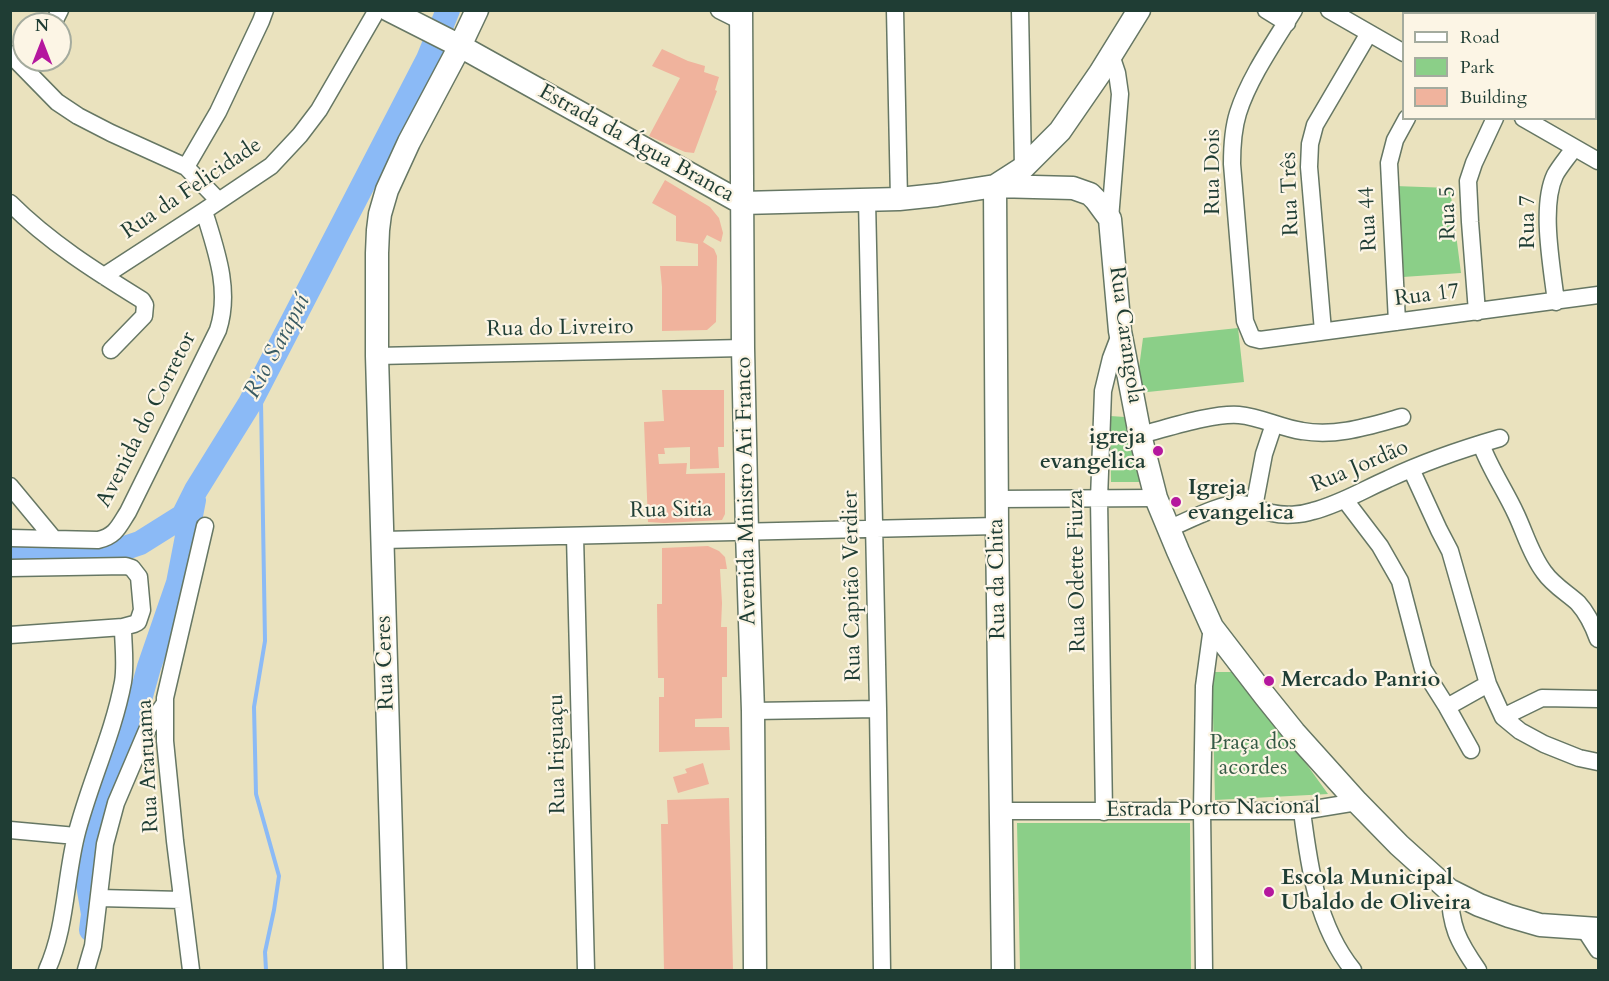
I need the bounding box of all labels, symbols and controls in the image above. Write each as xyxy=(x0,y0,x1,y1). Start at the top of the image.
north arrow xyxy=(12,12,72,72)
legend xyxy=(1402,12,1597,120)
text: N xyxy=(35,15,49,37)
text: Road xyxy=(1460,25,1500,50)
text: Park xyxy=(1460,55,1495,80)
street label: Estrada da Água Branca xyxy=(534,79,738,209)
text: Building xyxy=(1460,85,1527,110)
street label: Rua Dois xyxy=(1201,129,1227,215)
street label: Rua da Felicidade xyxy=(117,132,267,246)
street label: Rua Três xyxy=(1276,151,1306,237)
street label: Rua 44 xyxy=(1354,186,1384,252)
street label: Rua 5 xyxy=(1435,186,1463,240)
street label: Rua 7 xyxy=(1516,195,1542,249)
street label: Rua Carangola xyxy=(1102,265,1148,405)
street label: Rua 17 xyxy=(1393,279,1461,313)
water label: Rio Sarapuí xyxy=(239,290,317,404)
street label: Rua do Livreiro xyxy=(486,315,634,343)
street label: Avenida do Corretor xyxy=(91,328,203,512)
street label: Avenida Ministro Ari Franco xyxy=(731,356,763,626)
place label: igreja evangelica xyxy=(1040,425,1146,476)
street label: Rua Jordão xyxy=(1307,435,1413,499)
marker: igreja evangelica xyxy=(1151,444,1165,458)
place label: Igreja evangelica xyxy=(1188,476,1294,528)
street label: Rua Odette Fiuza xyxy=(1063,489,1093,653)
street label: Rua Capitão Verdier xyxy=(838,490,868,682)
marker: Igreja evangelica xyxy=(1169,495,1183,509)
street label: Rua Sitia xyxy=(629,497,713,525)
street label: Rua da Chita xyxy=(984,518,1012,640)
street label: Rua Ceres xyxy=(371,615,401,711)
place label: Mercado Panrio xyxy=(1281,668,1440,694)
marker: Mercado Panrio xyxy=(1262,674,1276,688)
street label: Rua Iriguaçu xyxy=(544,694,572,814)
street label: Rua Araruama xyxy=(132,699,166,833)
park label: Praça dos acordes xyxy=(1210,731,1296,782)
street label: Estrada Porto Nacional xyxy=(1106,794,1320,824)
place label: Escola Municipal Ubaldo de Oliveira xyxy=(1281,866,1471,918)
marker: Escola Municipal Ubaldo de Oliveira xyxy=(1262,885,1276,899)

